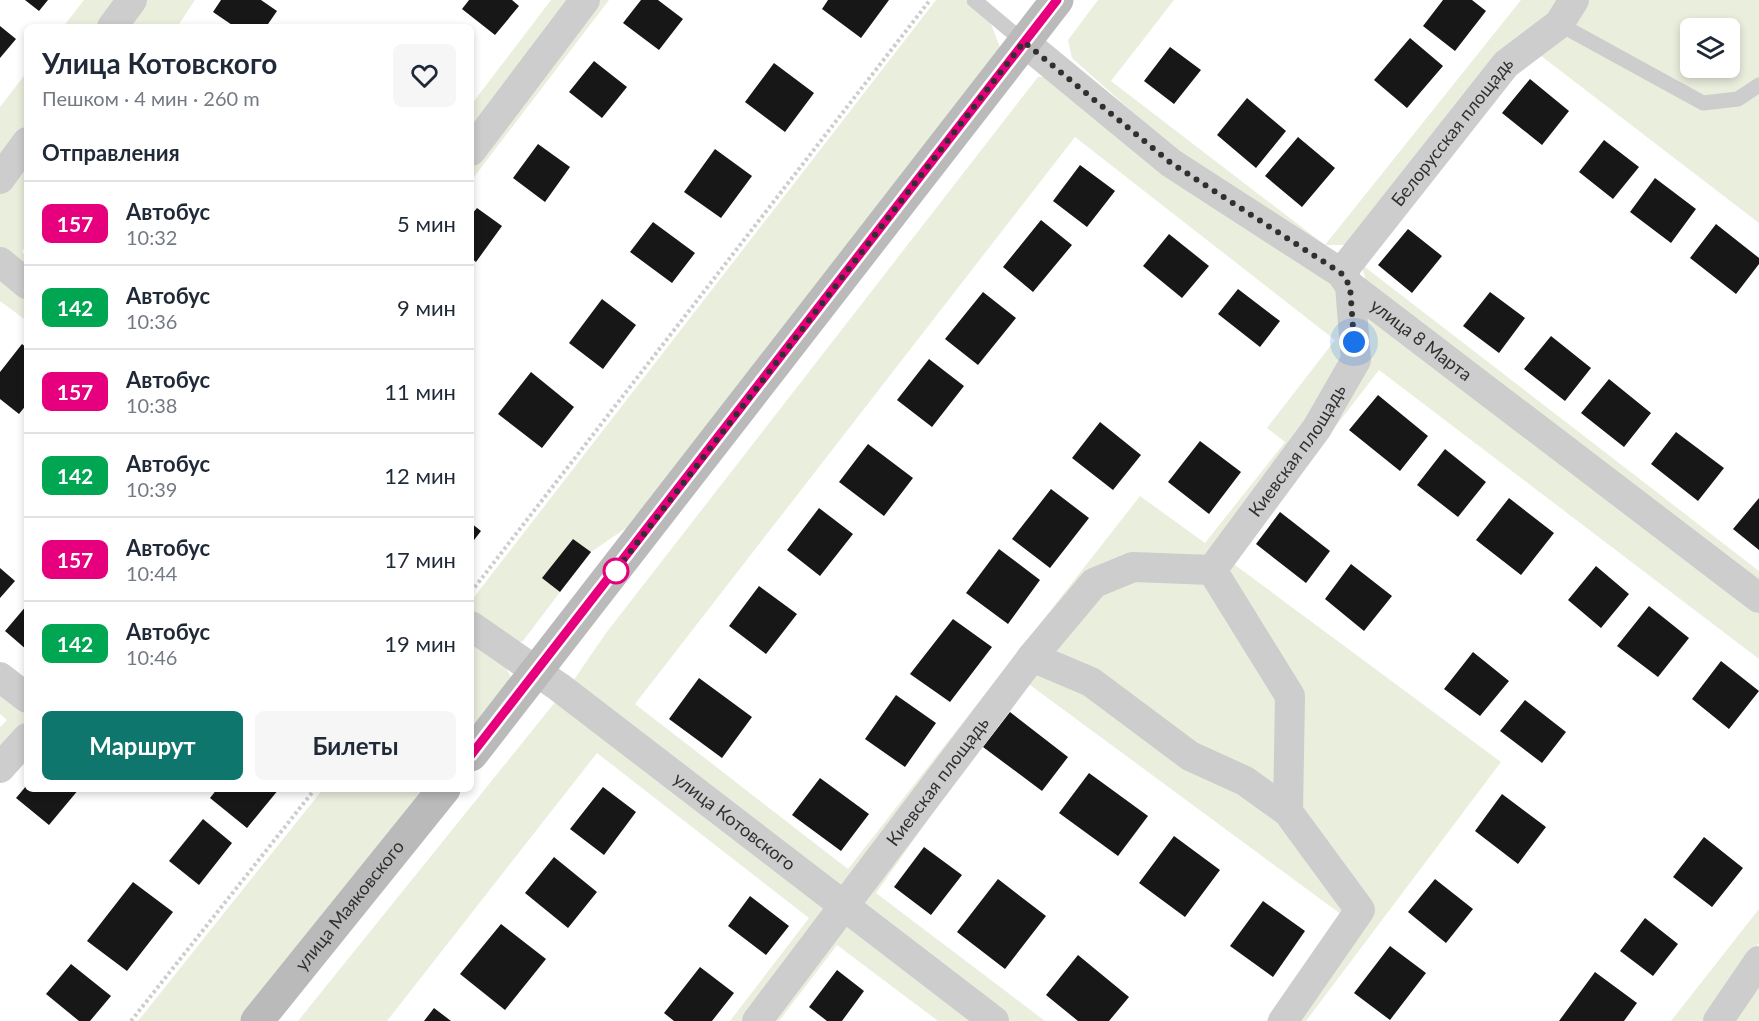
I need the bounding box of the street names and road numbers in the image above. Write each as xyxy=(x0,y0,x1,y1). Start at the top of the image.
street label: Белорусская площадь xyxy=(1386,51,1517,210)
street label: улица 8 Марта xyxy=(1366,294,1477,385)
street label: Киевская площадь xyxy=(1243,380,1350,521)
street label: Киевская площадь xyxy=(881,712,993,850)
street label: улица Котовского xyxy=(669,767,800,875)
street label: улица Маяковского xyxy=(290,835,408,975)

